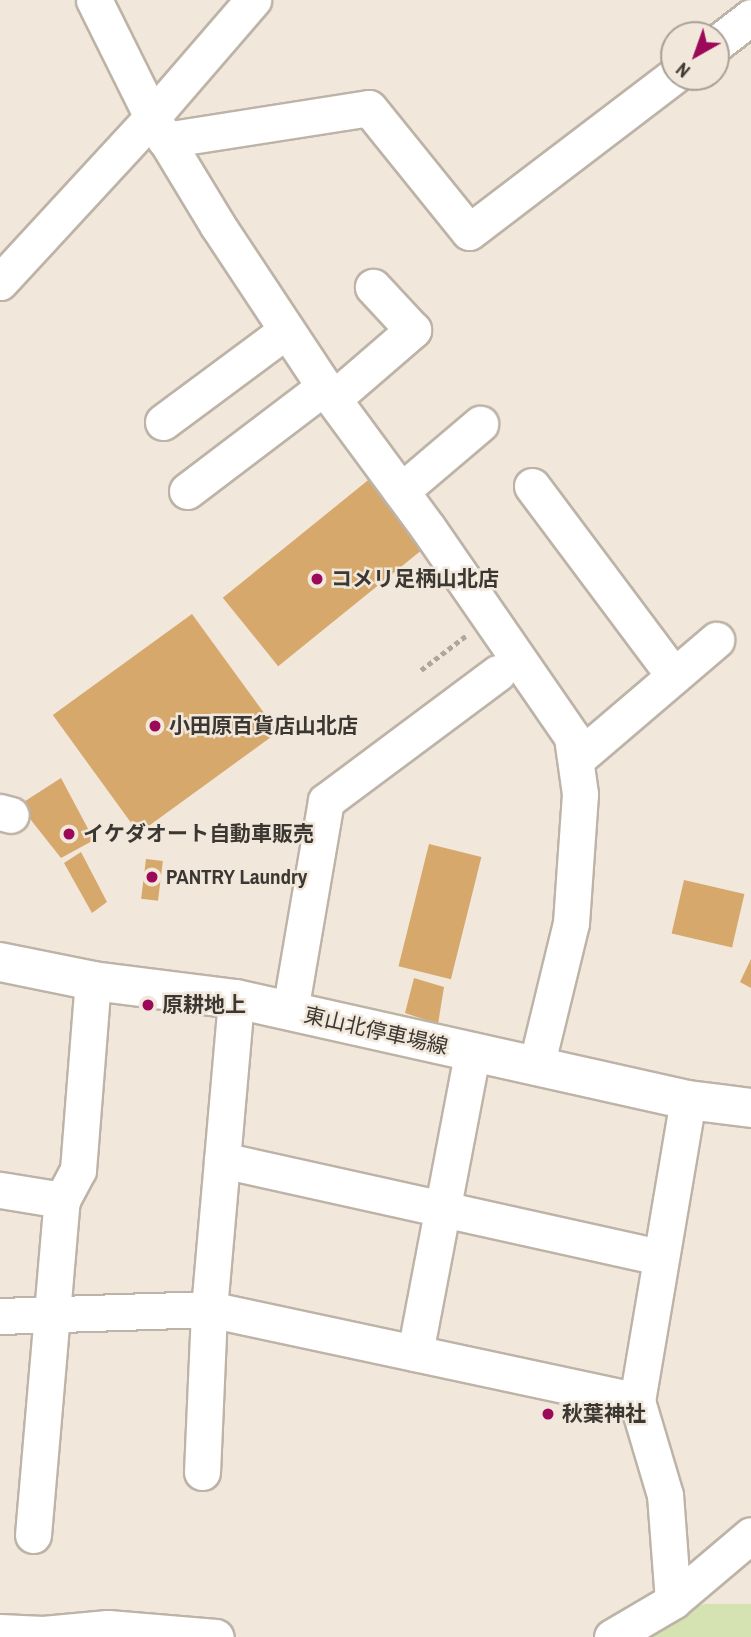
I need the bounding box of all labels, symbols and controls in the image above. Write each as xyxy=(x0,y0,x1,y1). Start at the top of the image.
north arrow xyxy=(660,21,730,91)
text: N xyxy=(670,57,695,84)
place label: コメリ足柄山北店 xyxy=(331,566,499,592)
marker: コメリ足柄山北店 xyxy=(309,571,325,587)
place label: 小田原百貨店山北店 xyxy=(169,713,358,739)
marker: 小田原百貨店山北店 xyxy=(147,718,163,734)
place label: イケダオート自動車販売 xyxy=(83,821,314,847)
marker: イケダオート自動車販売 xyxy=(61,826,77,842)
place label: PANTRY Laundry xyxy=(166,864,308,890)
marker: PANTRY Laundry xyxy=(144,869,160,885)
place label: 原耕地上 xyxy=(162,992,246,1018)
marker: 原耕地上 xyxy=(140,997,156,1013)
street label: 東山北停車場線 xyxy=(302,1002,450,1060)
place label: 秋葉神社 xyxy=(562,1401,646,1427)
marker: 秋葉神社 xyxy=(540,1406,556,1422)

